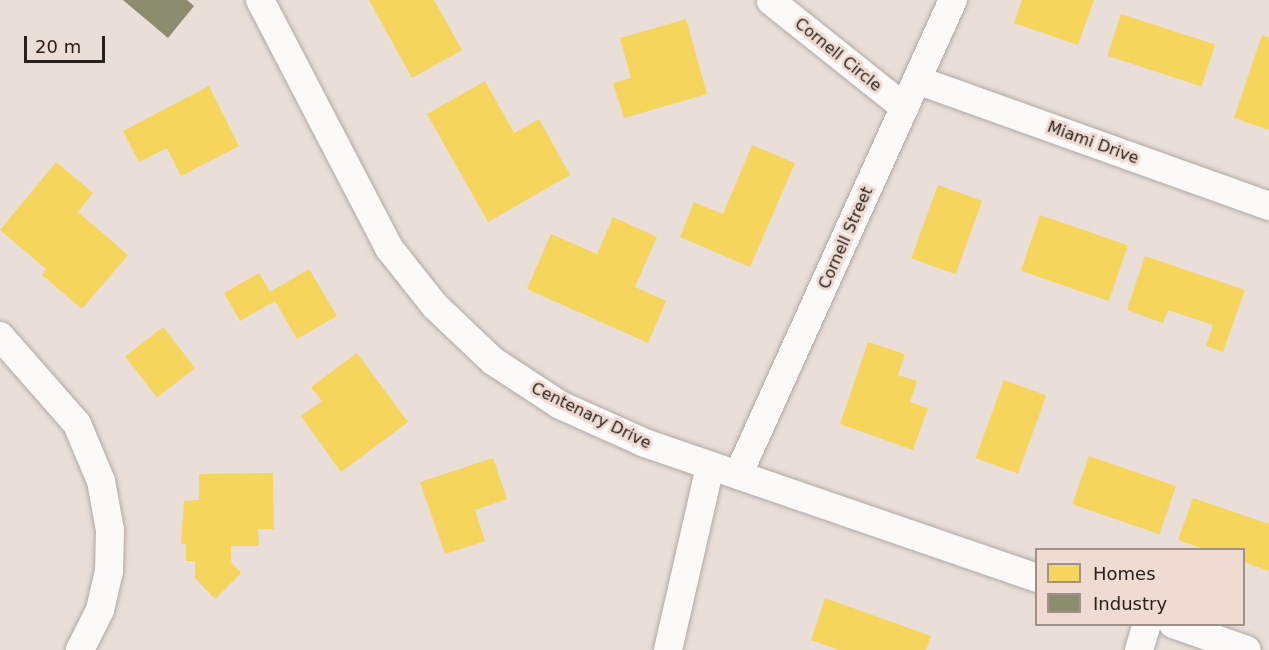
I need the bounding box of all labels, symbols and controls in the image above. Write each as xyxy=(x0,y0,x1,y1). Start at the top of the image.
street label: Cornell Circle xyxy=(791,14,885,96)
scale bar xyxy=(27,24,108,62)
text: 20 m xyxy=(35,36,81,57)
street label: Miami Drive xyxy=(1045,118,1141,168)
street label: Cornell Street xyxy=(815,184,877,292)
street label: Centenary Drive xyxy=(528,379,654,453)
legend xyxy=(1035,548,1245,626)
text: Homes xyxy=(1093,563,1156,584)
text: Industry xyxy=(1093,593,1167,614)

